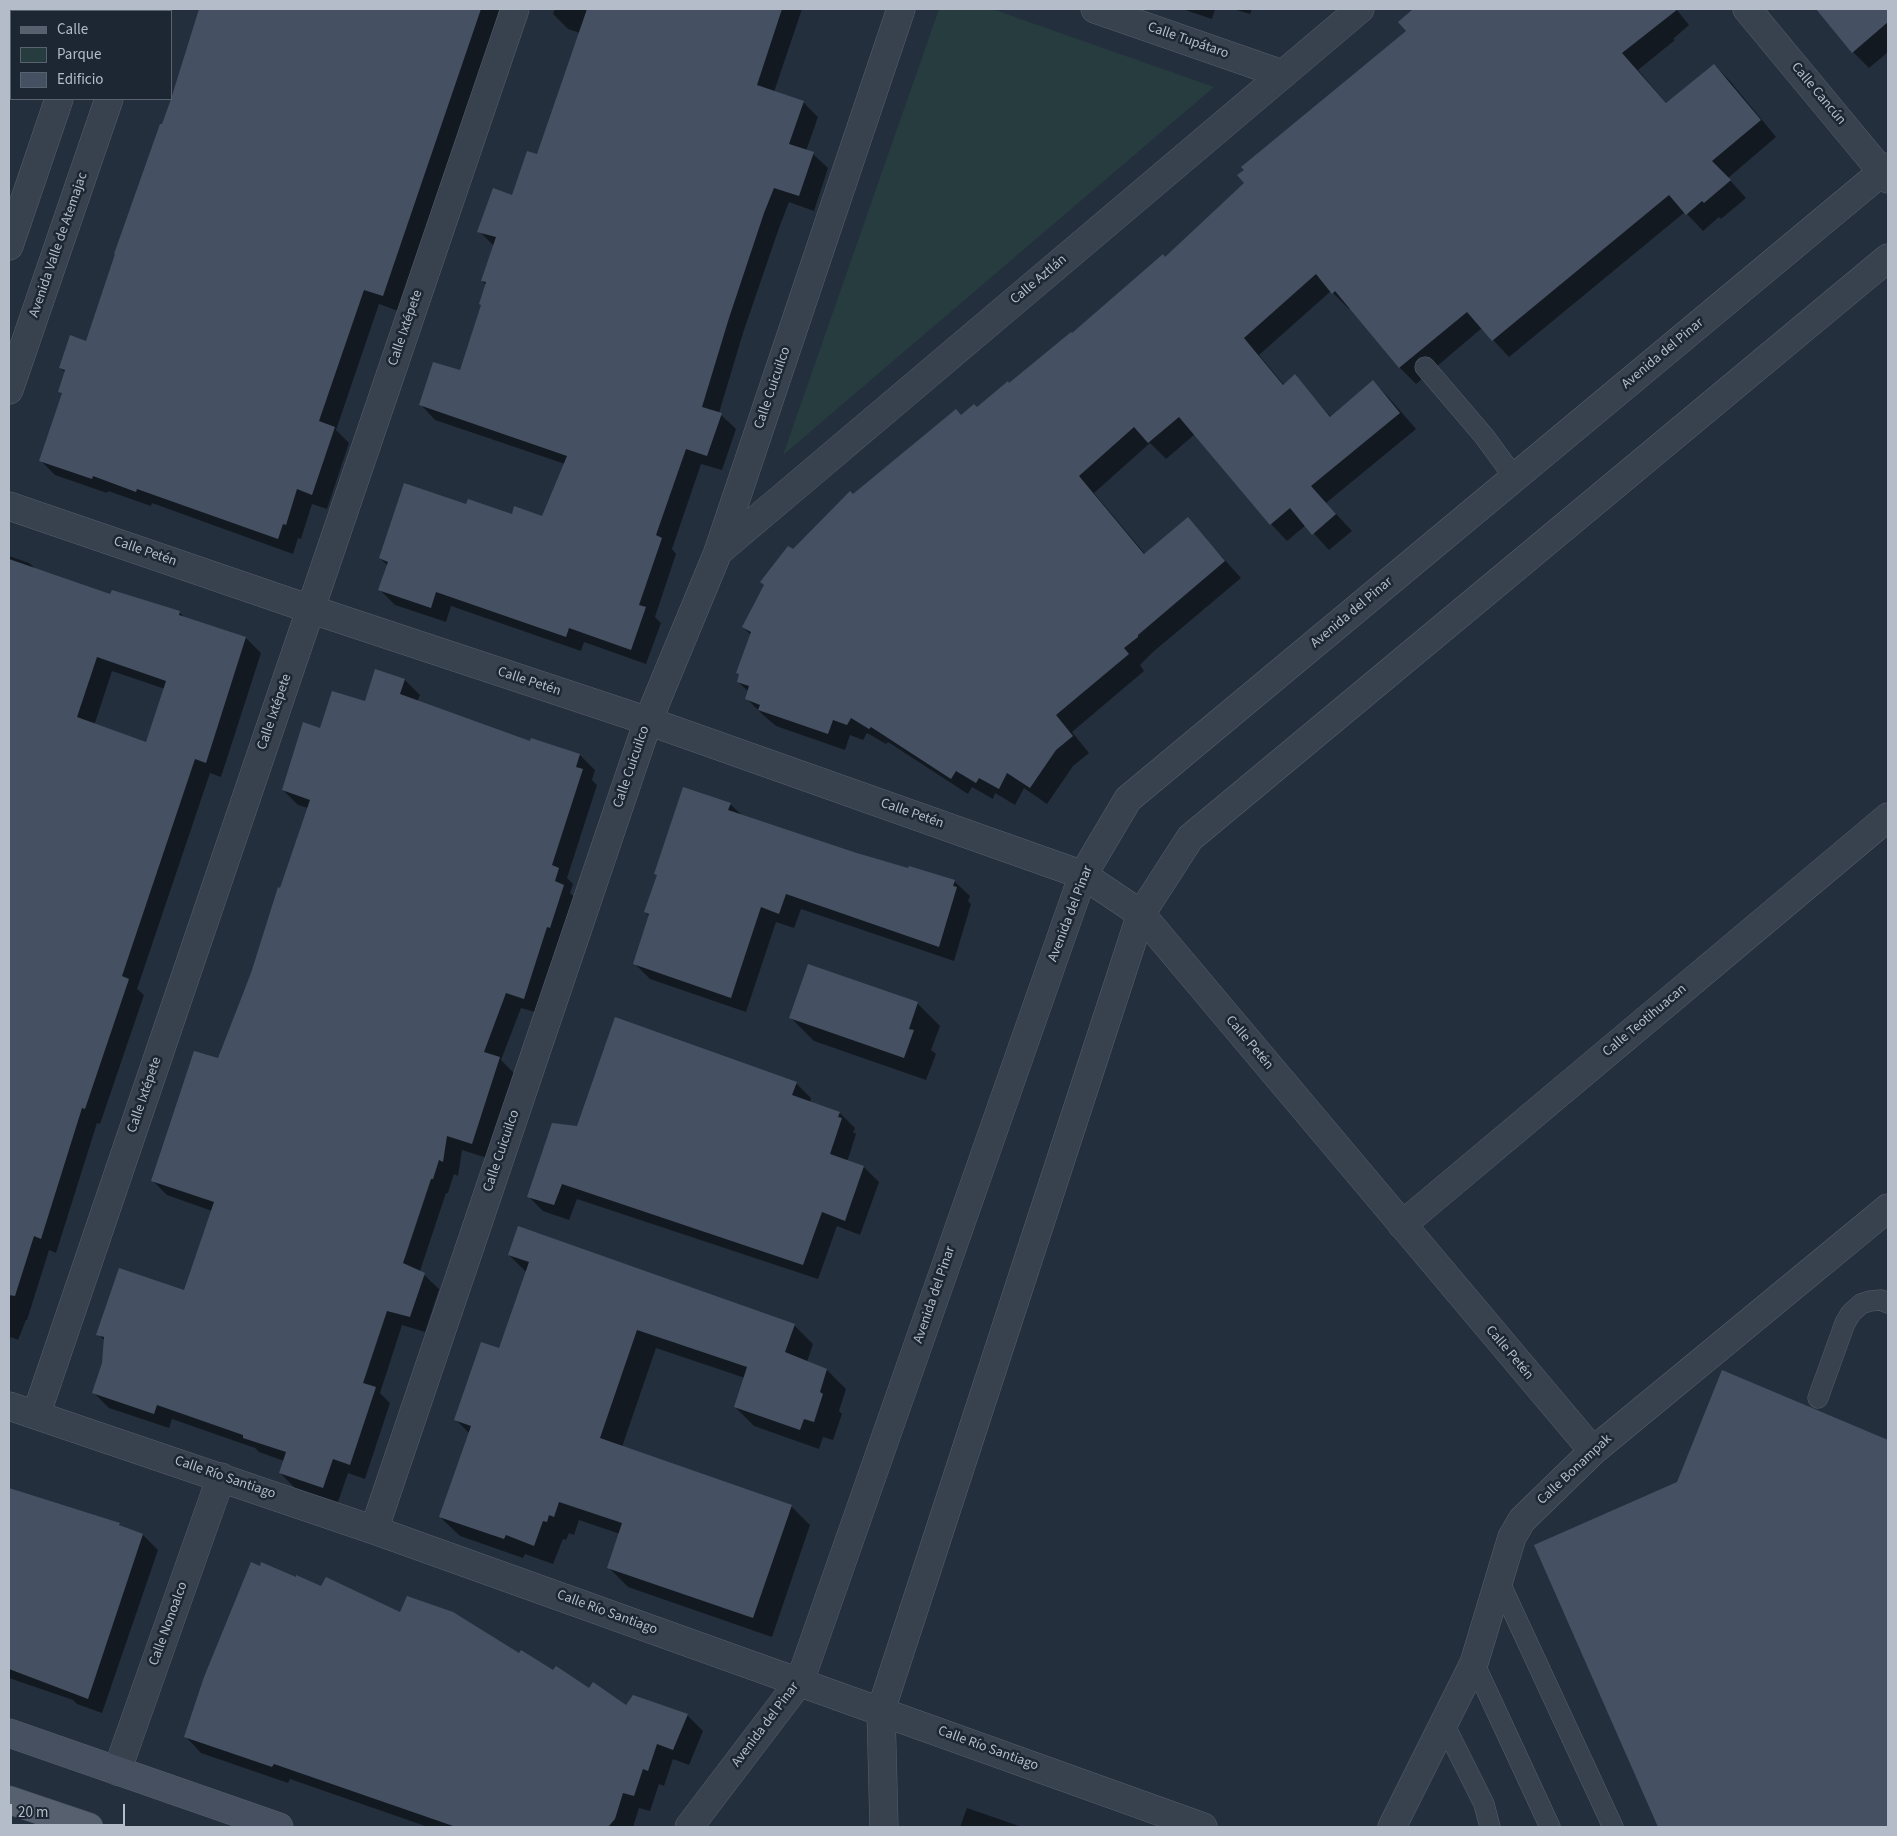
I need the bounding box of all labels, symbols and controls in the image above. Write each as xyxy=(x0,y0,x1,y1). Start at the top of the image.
legend xyxy=(10,10,172,100)
text: Calle xyxy=(57,19,88,40)
street label: Calle Tupátaro xyxy=(1145,19,1231,63)
text: Parque xyxy=(57,44,101,65)
street label: Calle Cancún xyxy=(1787,59,1849,129)
text: Edificio xyxy=(57,69,104,90)
street label: Avenida Valle de Atemajac xyxy=(26,170,92,320)
street label: Calle Aztlán xyxy=(1007,252,1071,308)
street label: Calle Ixtépete xyxy=(385,288,427,368)
street label: Avenida del Pinar xyxy=(1619,315,1707,393)
street label: Calle Cuicuilco xyxy=(751,345,795,431)
street label: Calle Petén xyxy=(111,533,179,571)
street label: Avenida del Pinar xyxy=(1308,574,1396,652)
street label: Calle Petén xyxy=(495,664,563,700)
street label: Calle Ixtépete xyxy=(254,672,296,752)
street label: Calle Cuicuilco xyxy=(610,724,654,810)
street label: Calle Petén xyxy=(878,795,946,833)
street label: Avenida del Pinar xyxy=(1045,864,1097,964)
street label: Calle Teotihuacan xyxy=(1600,981,1690,1061)
street label: Calle Petén xyxy=(1222,1013,1276,1073)
street label: Calle Ixtépete xyxy=(124,1055,166,1135)
street label: Calle Cuicuilco xyxy=(480,1108,524,1194)
street label: Avenida del Pinar xyxy=(911,1244,959,1346)
street label: Calle Petén xyxy=(1482,1323,1536,1383)
street label: Calle Bonampak xyxy=(1534,1431,1616,1509)
street label: Calle Río Santiago xyxy=(172,1453,278,1503)
street label: Calle Nonoalco xyxy=(146,1580,192,1668)
street label: Calle Río Santiago xyxy=(555,1587,659,1639)
street label: Avenida del Pinar xyxy=(729,1679,803,1771)
street label: Calle Río Santiago xyxy=(936,1723,1040,1775)
scale bar xyxy=(12,1794,128,1826)
text: 20 m xyxy=(18,1802,48,1823)

